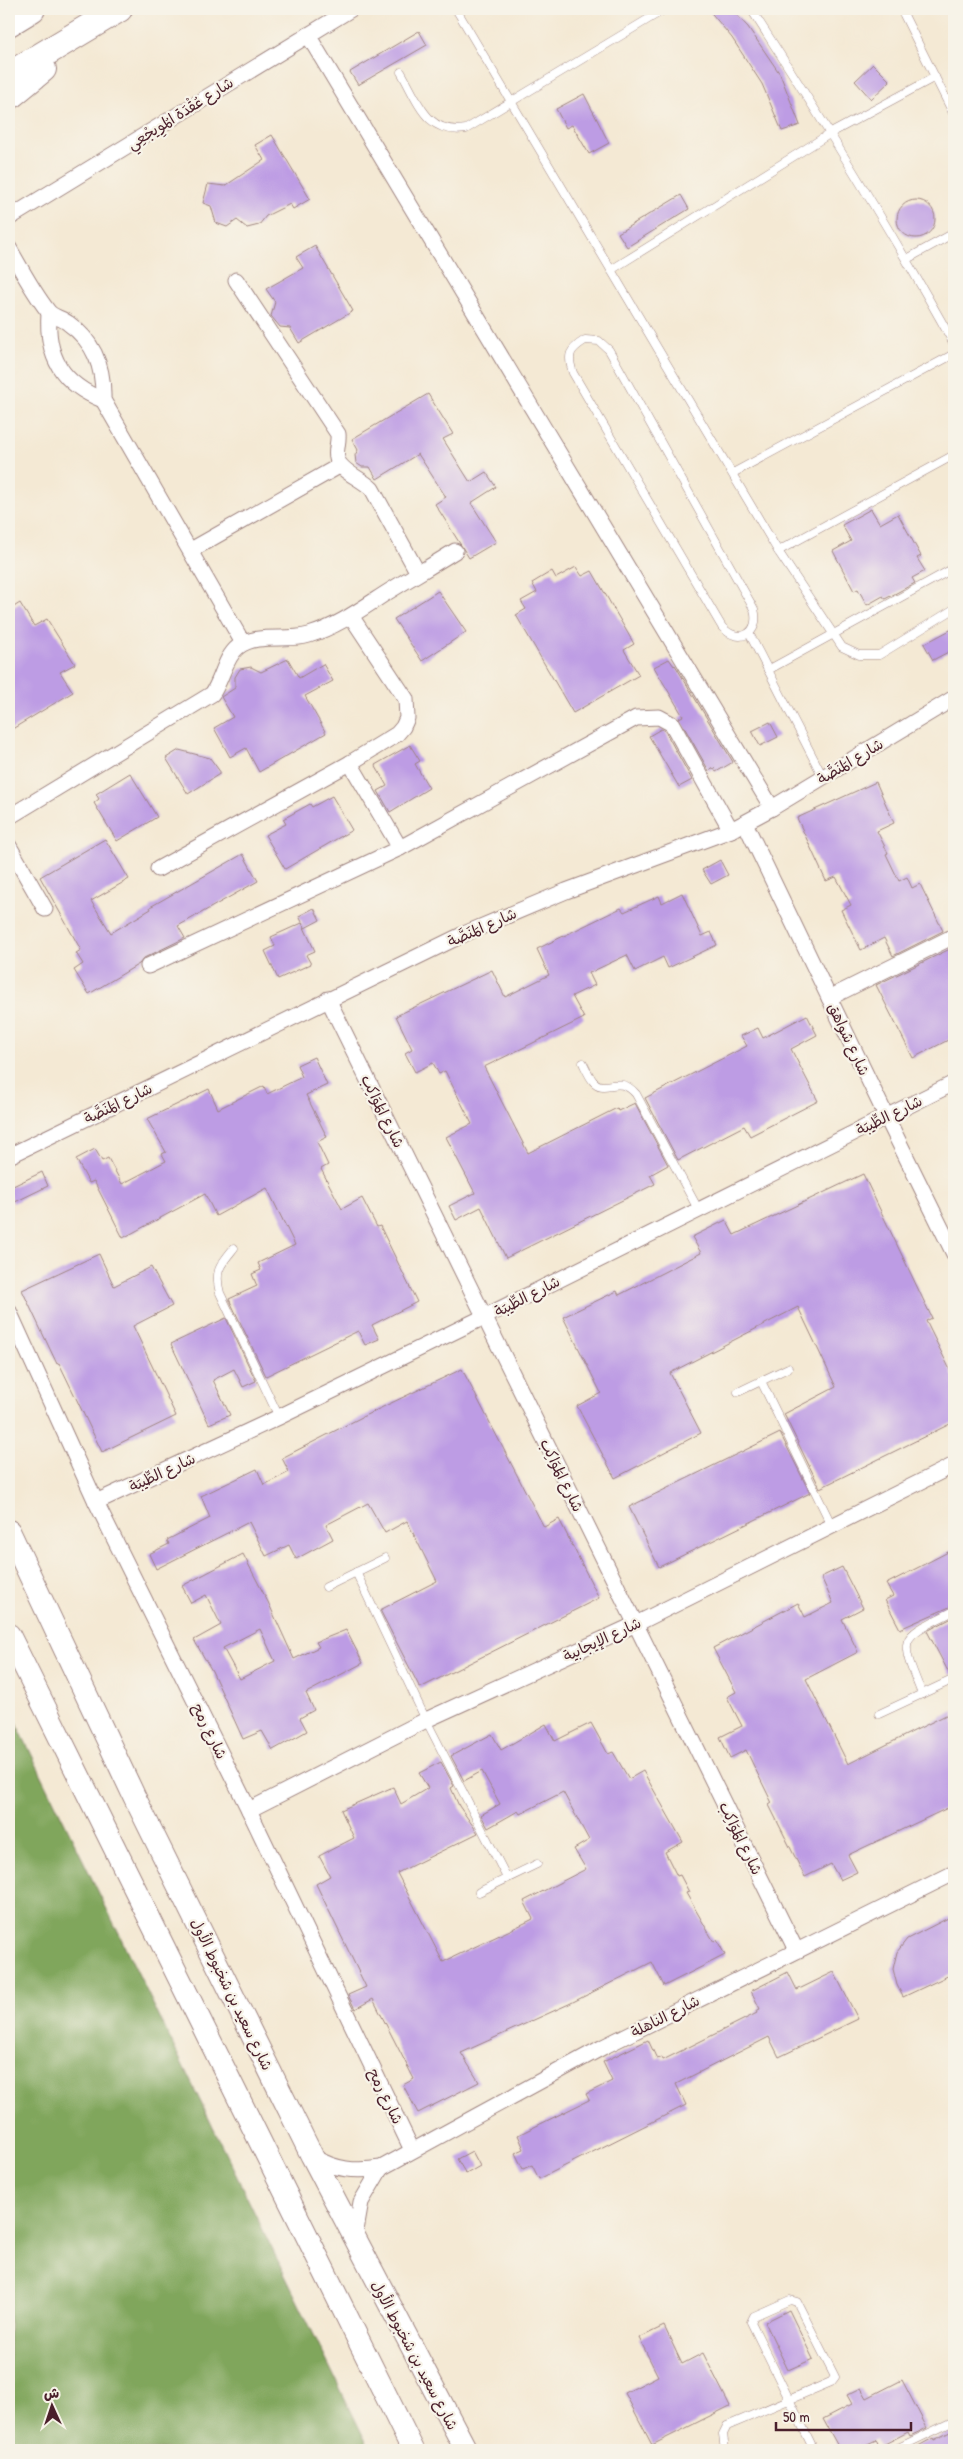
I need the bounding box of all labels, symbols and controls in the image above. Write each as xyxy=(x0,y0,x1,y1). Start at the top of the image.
street label: شارع عُقْدَة المُوِيجْعِي xyxy=(123,72,239,157)
street label: شارع المَنَصَّة xyxy=(813,733,887,789)
street label: شارع المَنَصَّة xyxy=(444,902,520,952)
street label: شارع شواهق xyxy=(823,999,875,1079)
street label: شارع المَوَاكِب xyxy=(356,1071,410,1151)
street label: شارع المَنَصَّة xyxy=(80,1077,156,1129)
street label: شارع الطِّيبَة xyxy=(852,1090,926,1140)
street label: شارع الطِّيبَة xyxy=(491,1271,563,1321)
street label: شارع المَوَاكِب xyxy=(535,1435,589,1515)
street label: شارع الطِّيبَة xyxy=(125,1447,199,1497)
street label: شارع الإيجابية xyxy=(560,1612,644,1666)
street label: شارع رمح xyxy=(187,1700,233,1762)
street label: شارع المَوَاكِب xyxy=(714,1798,768,1878)
street label: شارع سعيد بن شخبوط الأول xyxy=(186,1914,278,2074)
street label: شارع الناهلة xyxy=(627,1990,703,2042)
street label: شارع رمح xyxy=(363,2065,409,2127)
street label: شارع سعيد بن شخبوط الأول xyxy=(367,2276,463,2434)
north arrow xyxy=(28,2382,78,2432)
text: ش xyxy=(43,2383,59,2402)
scale bar xyxy=(776,2399,910,2431)
text: 50 m xyxy=(783,2406,810,2427)

